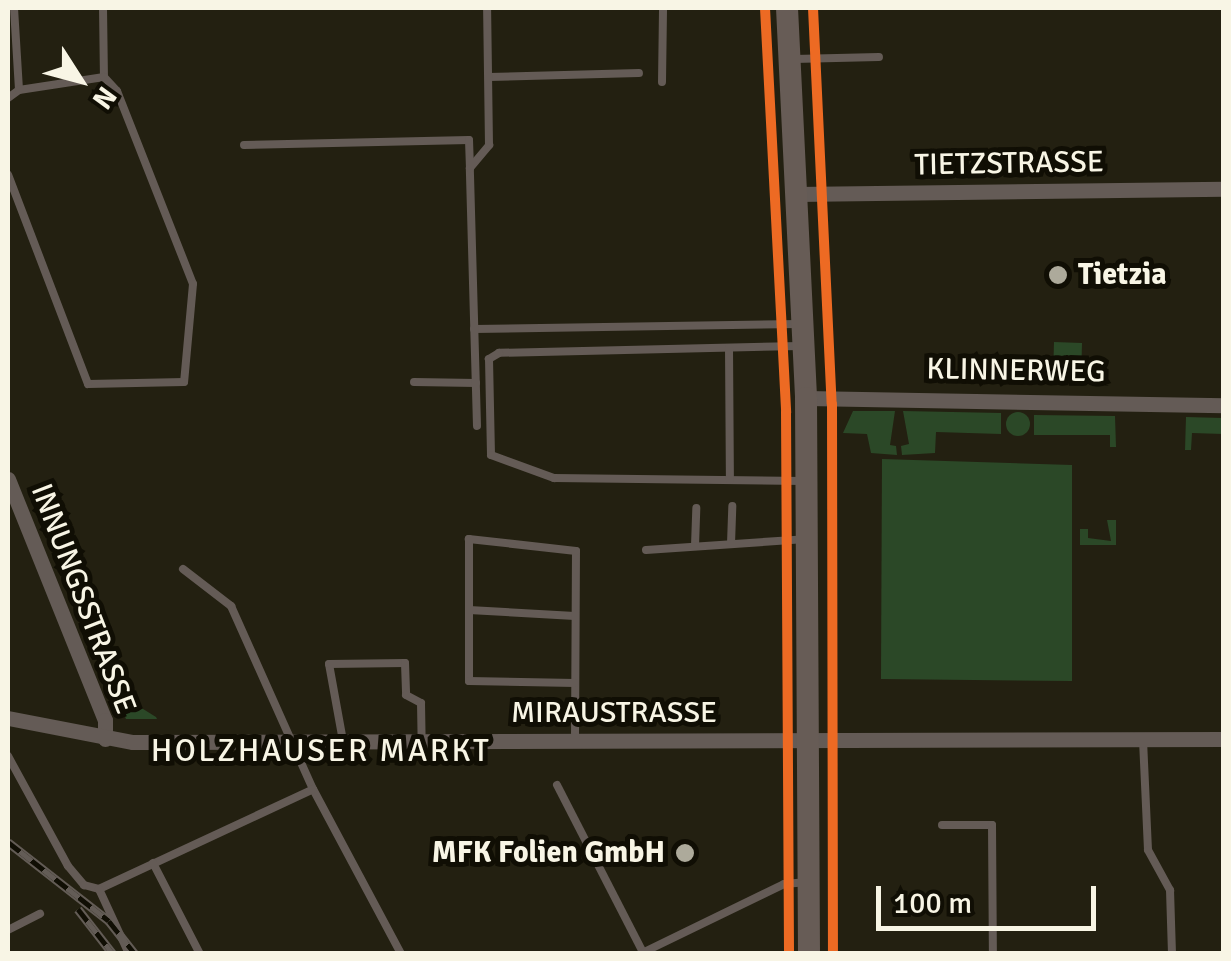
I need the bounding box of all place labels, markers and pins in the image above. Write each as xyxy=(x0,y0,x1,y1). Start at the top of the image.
place label: Tietzia xyxy=(1078,257,1167,293)
marker: Tietzia xyxy=(1047,264,1069,286)
place label: MFK Folien GmbH xyxy=(432,835,665,871)
marker: MFK Folien GmbH xyxy=(674,842,696,864)

